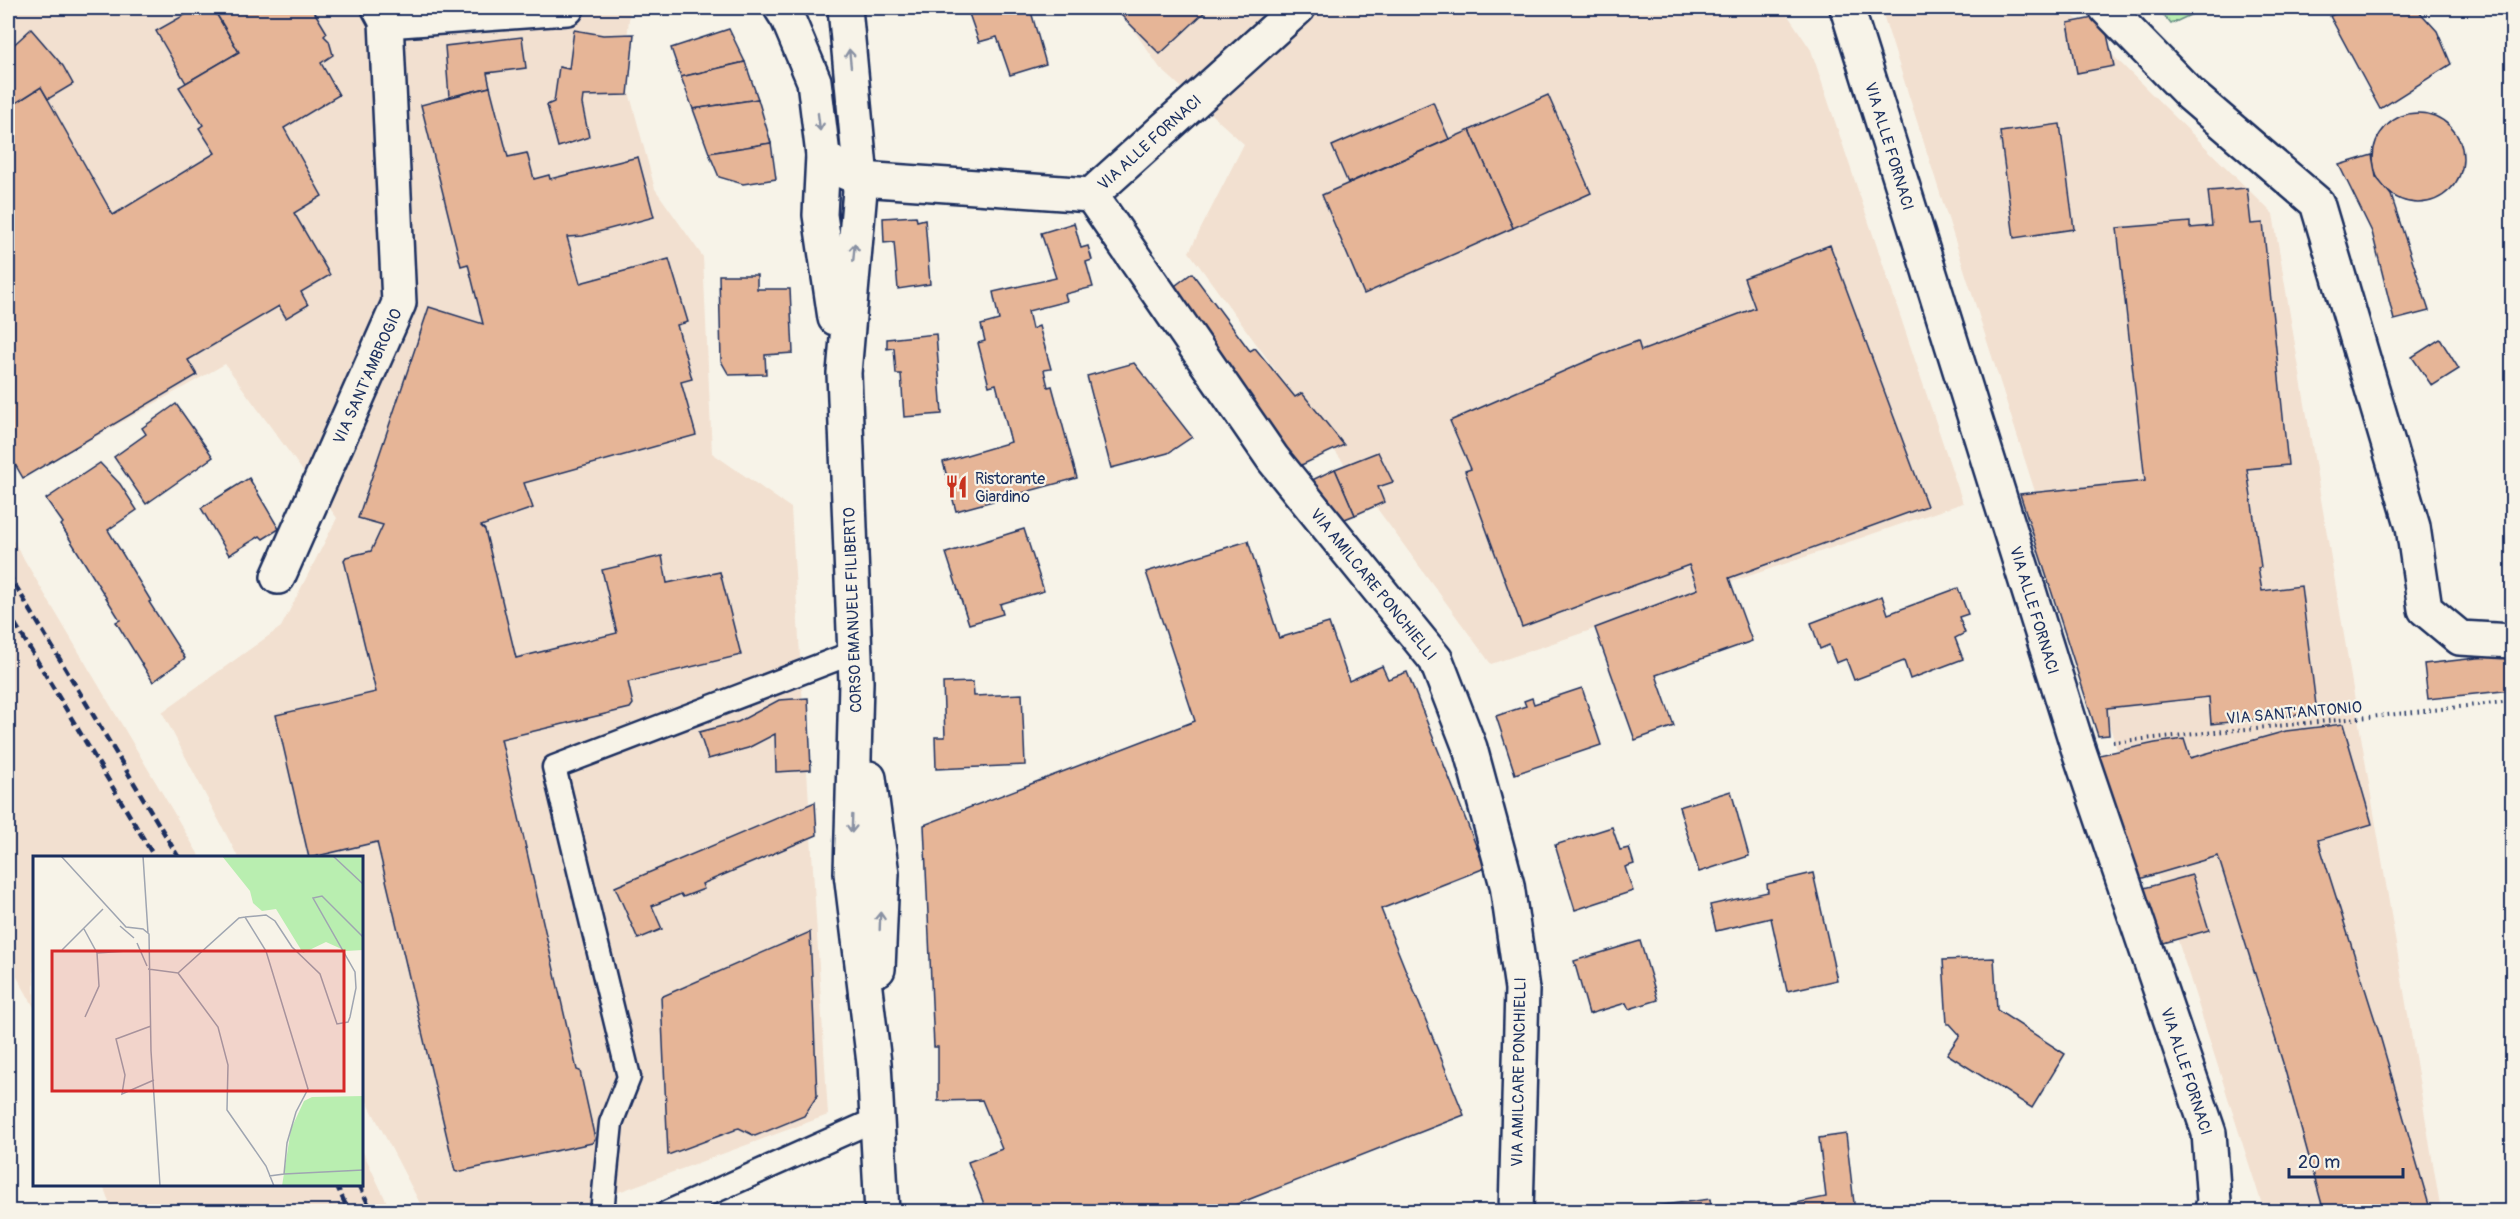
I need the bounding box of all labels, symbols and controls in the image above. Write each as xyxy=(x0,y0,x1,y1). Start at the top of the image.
one-way arrow xyxy=(844,48,855,68)
street label: VIA ALLE FORNACI xyxy=(1860,80,1918,213)
street label: VIA ALLE FORNACI xyxy=(1094,91,1206,195)
one-way arrow xyxy=(814,111,825,131)
one-way arrow xyxy=(848,242,859,262)
street label: VIA SANT'AMBROGIO xyxy=(329,306,407,447)
place label: Ristorante Giardino xyxy=(975,469,1045,507)
restaurant icon: Ristorante Giardino xyxy=(944,474,970,500)
street label: VIA AMILCARE PONCHIELLI xyxy=(1306,505,1441,665)
street label: CORSO EMANUELE FILIBERTO xyxy=(839,507,867,713)
street label: VIA ALLE FORNACI xyxy=(2005,544,2063,677)
street label: VIA SANT'ANTONIO xyxy=(2225,697,2363,729)
one-way arrow xyxy=(846,814,858,834)
inset map xyxy=(33,856,363,1186)
one-way arrow xyxy=(875,911,886,931)
street label: VIA AMILCARE PONCHIELLI xyxy=(1507,977,1531,1167)
street label: VIA ALLE FORNACI xyxy=(2156,1005,2216,1138)
scale bar xyxy=(2289,1141,2403,1179)
text: 20 m xyxy=(2298,1151,2340,1174)

